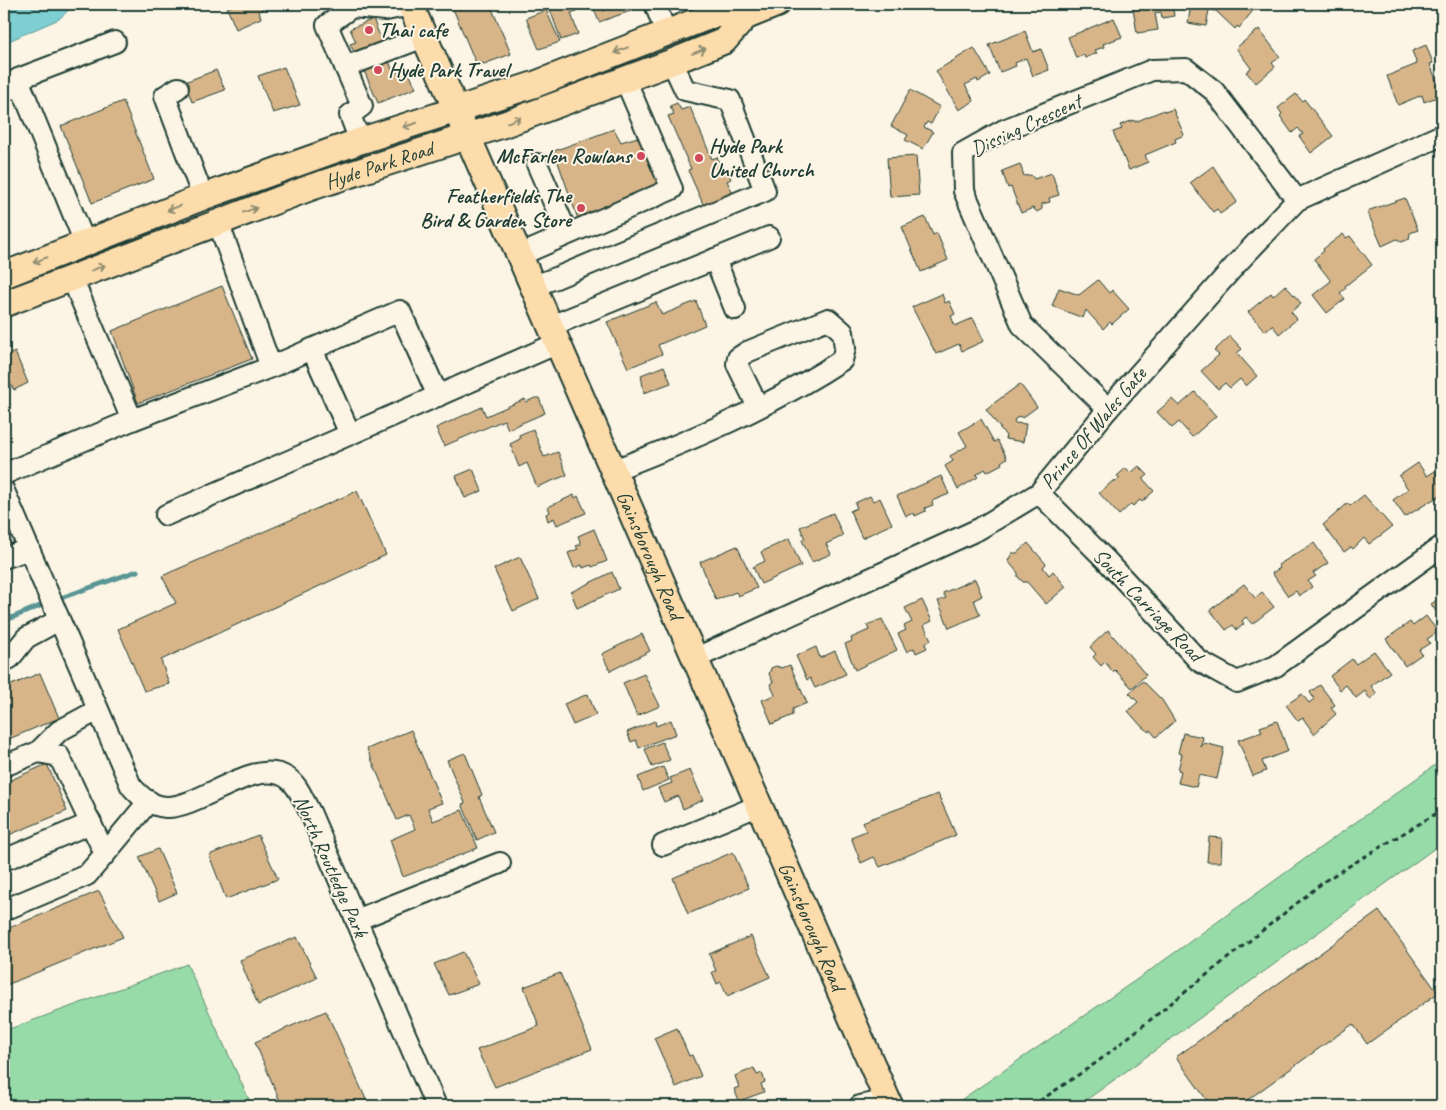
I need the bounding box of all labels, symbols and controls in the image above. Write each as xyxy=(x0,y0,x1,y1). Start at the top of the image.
place label: Thai cafe xyxy=(379,17,449,43)
marker: Thai cafe xyxy=(363,24,375,36)
one-way arrow xyxy=(614,46,629,56)
one-way arrow xyxy=(691,46,706,55)
place label: Hyde Park Travel xyxy=(388,57,512,83)
marker: Hyde Park Travel xyxy=(372,64,384,76)
street label: Dissing Crescent xyxy=(967,87,1088,162)
one-way arrow xyxy=(506,115,521,124)
one-way arrow xyxy=(403,121,419,131)
place label: Hyde Park United Church xyxy=(709,133,815,183)
street label: Hyde Park Road xyxy=(322,134,440,195)
place label: McFarlen Rowlans xyxy=(496,143,634,169)
marker: McFarlen Rowlans xyxy=(635,150,647,162)
marker: Hyde Park United Church xyxy=(693,152,705,164)
place label: Featherfields The Bird & Garden Store xyxy=(420,183,573,233)
marker: Featherfields The Bird & Garden Store xyxy=(575,202,587,214)
one-way arrow xyxy=(167,204,183,213)
one-way arrow xyxy=(242,205,258,214)
one-way arrow xyxy=(33,256,48,266)
one-way arrow xyxy=(90,263,106,272)
street label: Prince Of Wales Gate xyxy=(1034,361,1152,494)
street label: Gainsborough Road xyxy=(611,487,691,627)
street label: South Carriage Road xyxy=(1087,543,1211,669)
street label: North Routledge Park xyxy=(288,791,374,942)
street label: Gainsborough Road xyxy=(772,858,853,998)

